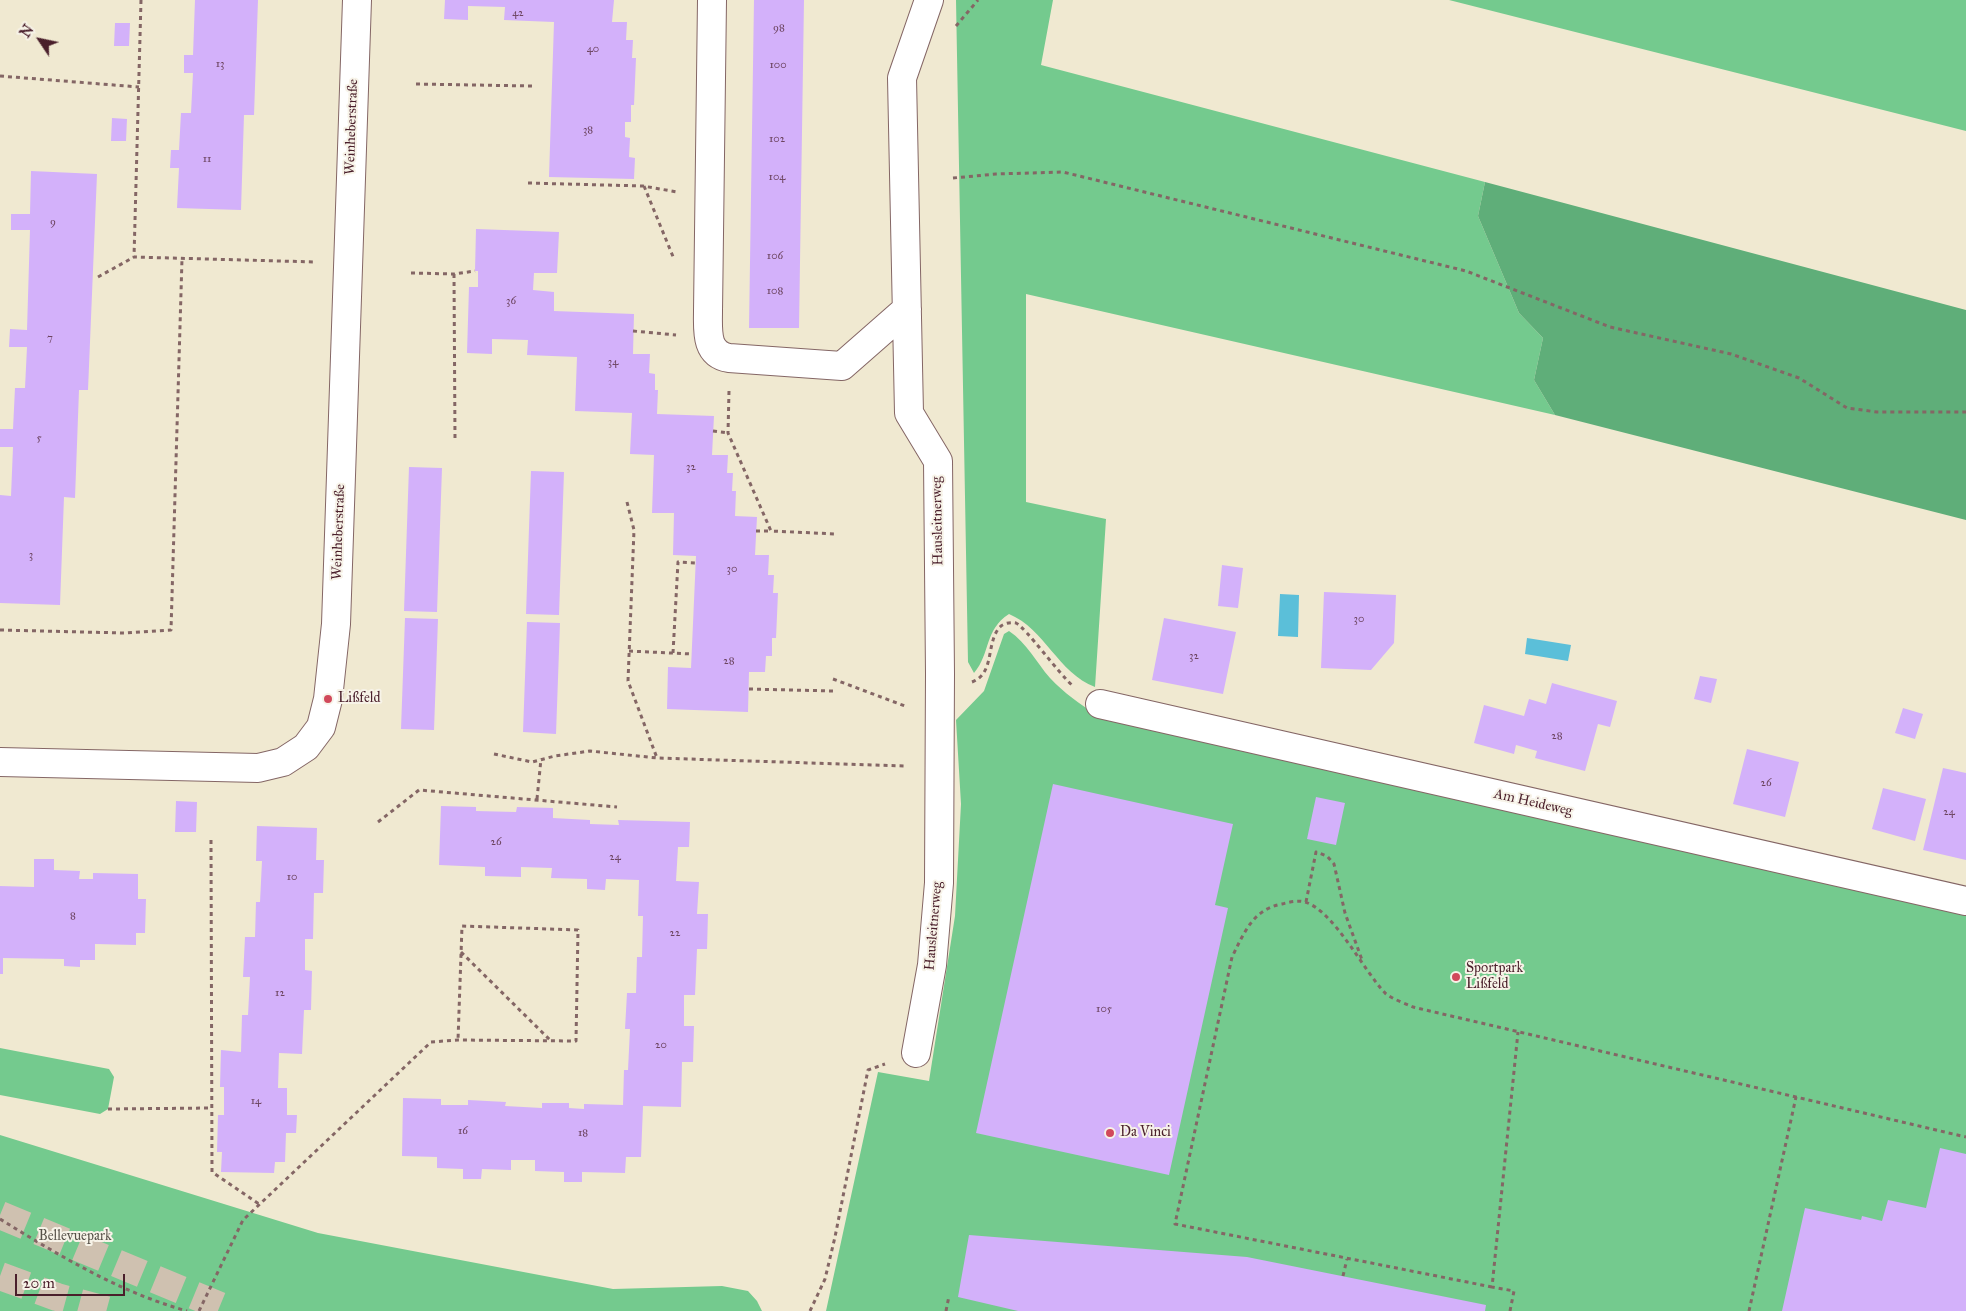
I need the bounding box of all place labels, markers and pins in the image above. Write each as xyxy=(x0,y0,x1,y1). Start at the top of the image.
place label: Lißfeld xyxy=(338,691,381,707)
marker: Lißfeld xyxy=(322,693,334,705)
place label: Sportpark Lißfeld xyxy=(1466,961,1523,994)
marker: Sportpark Lißfeld xyxy=(1450,971,1462,983)
place label: Da Vinci xyxy=(1120,1125,1171,1141)
marker: Da Vinci xyxy=(1104,1127,1116,1139)

